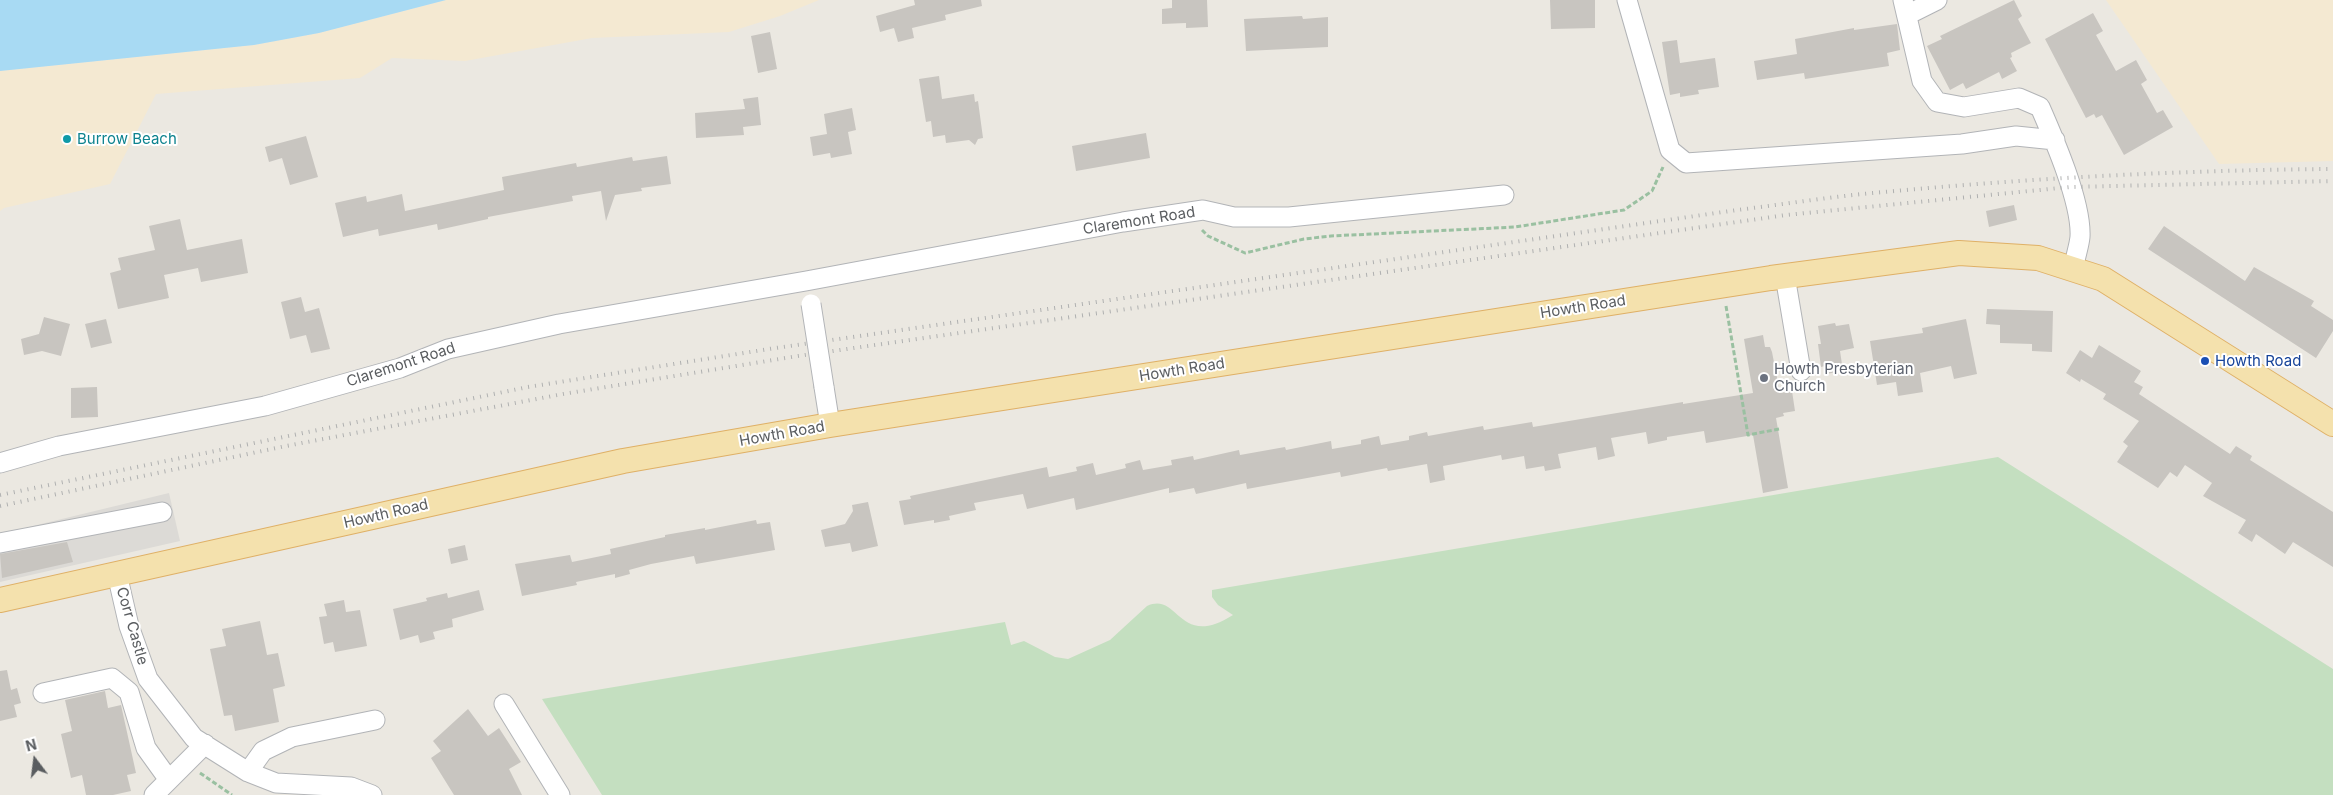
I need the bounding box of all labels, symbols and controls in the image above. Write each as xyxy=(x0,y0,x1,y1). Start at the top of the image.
place label: Burrow Beach xyxy=(77,130,177,148)
marker: Burrow Beach xyxy=(61,133,73,145)
street label: Claremont Road xyxy=(1082,203,1196,239)
street label: Howth Road xyxy=(1539,291,1627,323)
street label: Claremont Road xyxy=(344,339,458,391)
place label: Howth Road xyxy=(2215,352,2301,370)
street label: Howth Road xyxy=(1138,354,1226,386)
marker: Howth Road xyxy=(2199,355,2211,367)
place label: Howth Presbyterian Church xyxy=(1774,360,1914,395)
marker: Howth Presbyterian Church xyxy=(1758,372,1770,384)
street label: Howth Road xyxy=(738,418,826,450)
street label: Howth Road xyxy=(342,496,430,532)
street label: Corr Castle xyxy=(112,585,152,667)
north arrow xyxy=(10,735,60,785)
text: N xyxy=(24,735,38,755)

